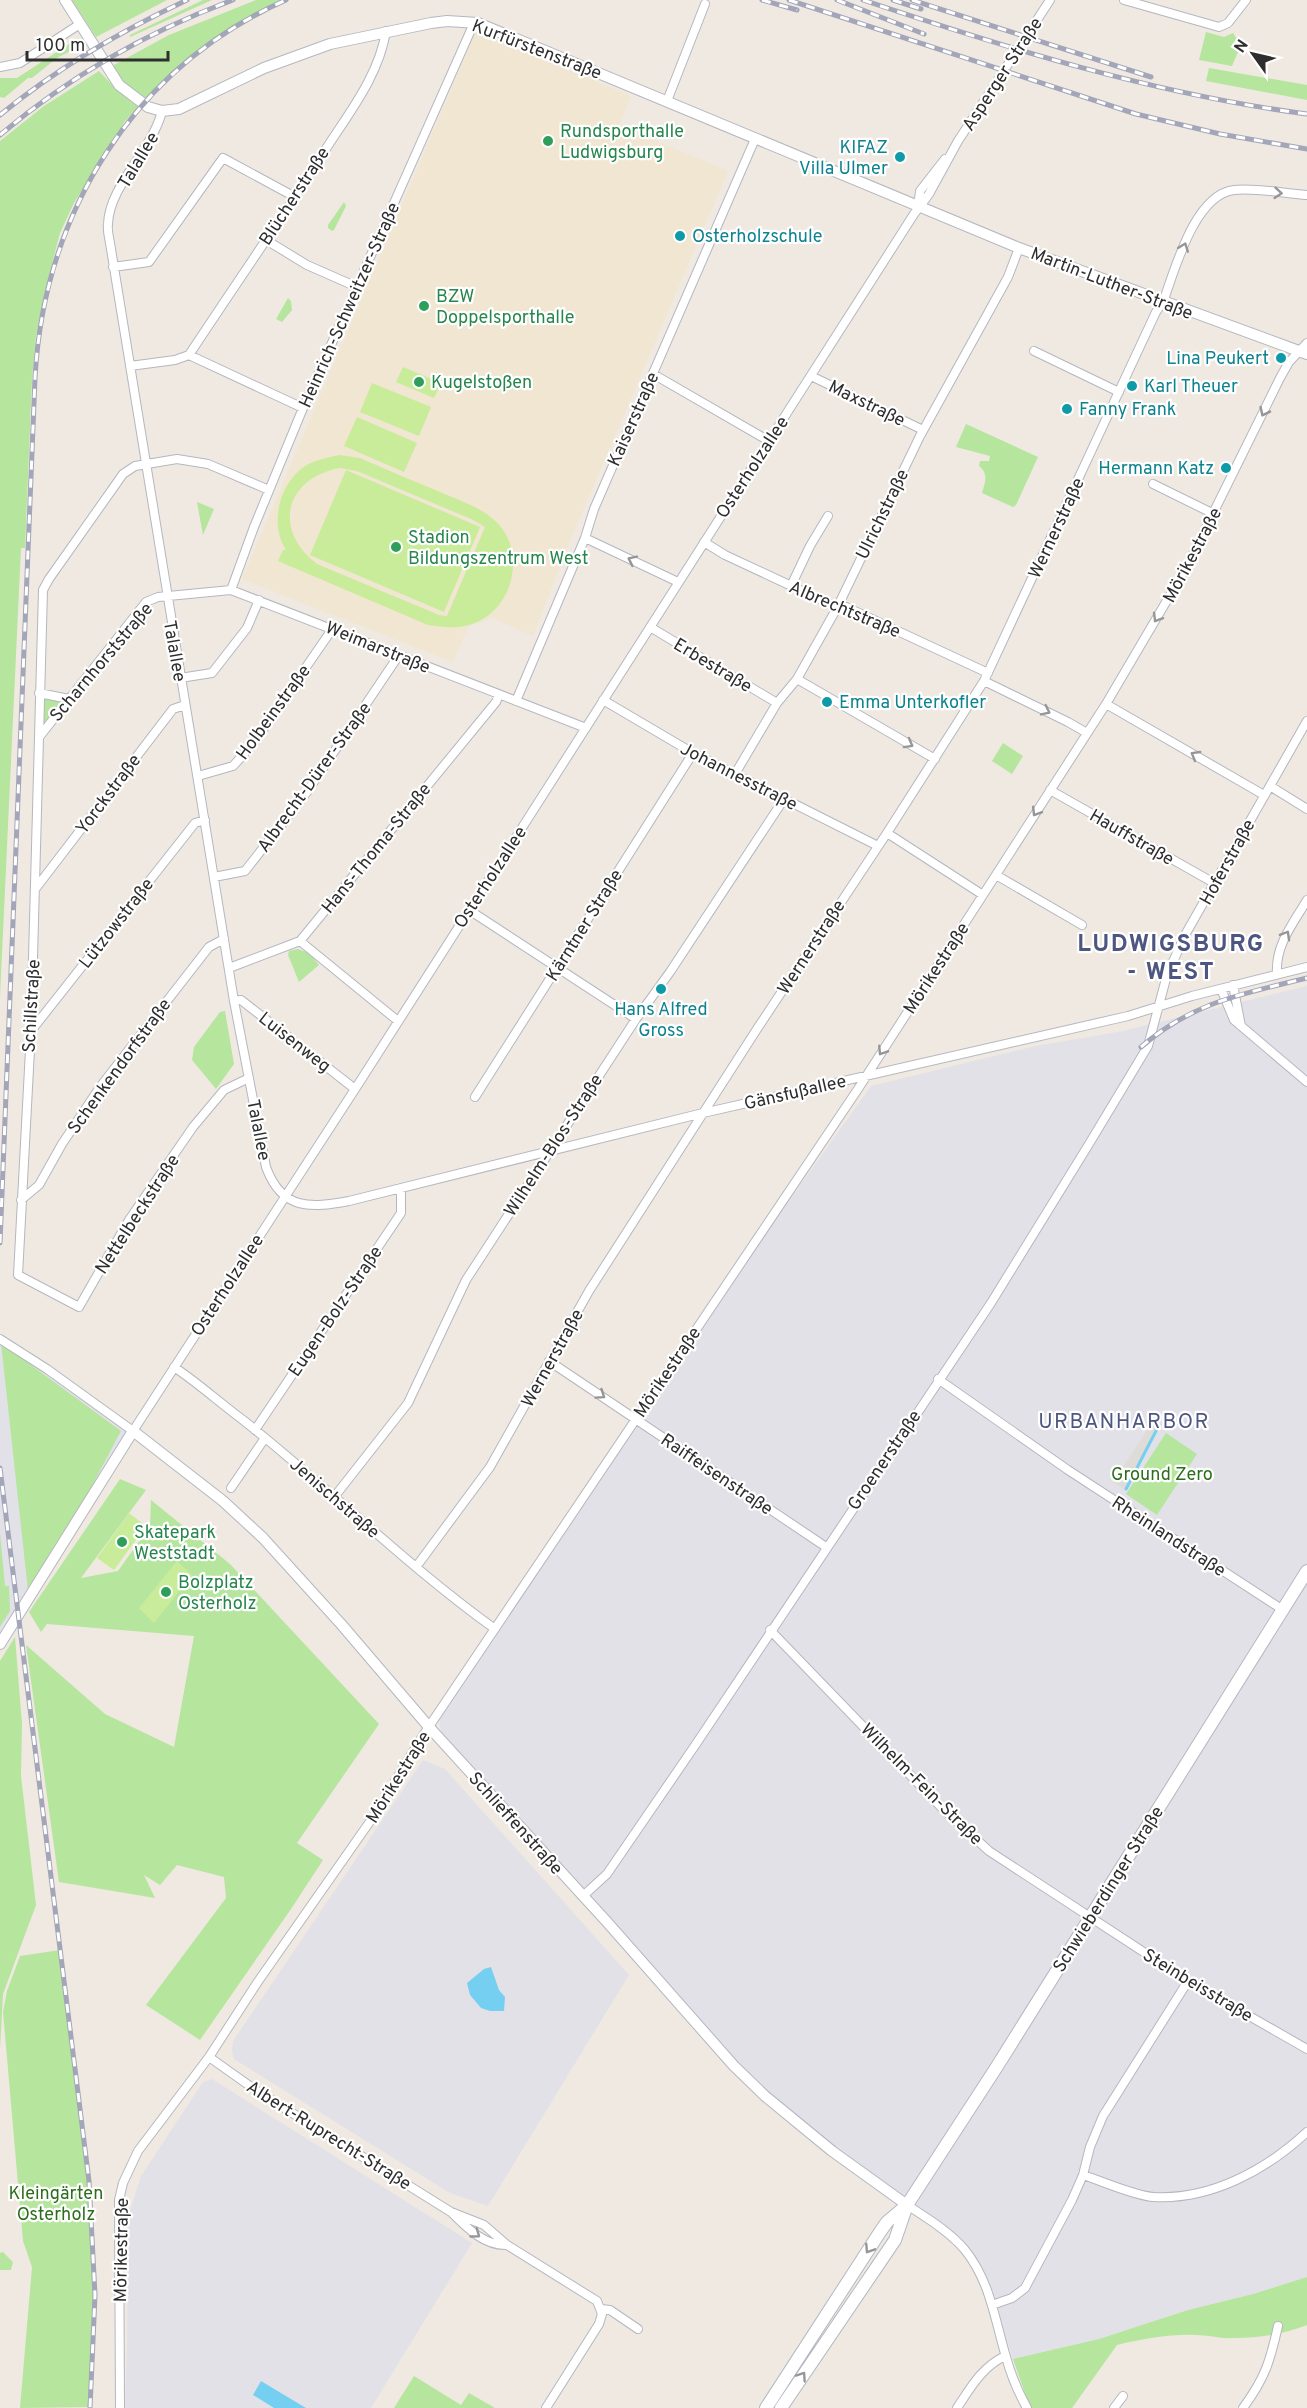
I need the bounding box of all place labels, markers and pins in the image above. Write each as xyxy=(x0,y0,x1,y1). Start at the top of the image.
place label: Rundsporthalle Ludwigsburg xyxy=(560,121,684,165)
marker: Rundsporthalle Ludwigsburg xyxy=(541,134,555,148)
place label: KIFAZ Villa Ulmer xyxy=(799,137,888,181)
marker: KIFAZ Villa Ulmer xyxy=(893,150,907,164)
place label: Osterholzschule xyxy=(692,226,822,249)
marker: Osterholzschule xyxy=(673,229,687,243)
place label: BZW Doppelsporthalle xyxy=(436,286,574,330)
marker: BZW Doppelsporthalle xyxy=(417,299,431,313)
place label: Lina Peukert xyxy=(1166,348,1269,371)
marker: Lina Peukert xyxy=(1274,351,1288,365)
place label: Kugelstoßen xyxy=(431,372,532,395)
marker: Kugelstoßen xyxy=(412,375,426,389)
place label: Karl Theuer xyxy=(1144,376,1238,399)
marker: Karl Theuer xyxy=(1125,379,1139,393)
place label: Fanny Frank xyxy=(1079,399,1176,422)
marker: Fanny Frank xyxy=(1060,402,1074,416)
place label: Hermann Katz xyxy=(1098,458,1214,481)
marker: Hermann Katz xyxy=(1219,461,1233,475)
place label: Stadion Bildungszentrum West xyxy=(408,527,589,571)
marker: Stadion Bildungszentrum West xyxy=(389,540,403,554)
place label: Emma Unterkofler xyxy=(839,692,986,715)
marker: Emma Unterkofler xyxy=(820,695,834,709)
marker: Hans Alfred Gross xyxy=(654,982,668,996)
place label: Hans Alfred Gross xyxy=(614,999,708,1043)
place label: Skatepark Weststadt xyxy=(134,1522,216,1566)
marker: Skatepark Weststadt xyxy=(115,1535,129,1549)
place label: Bolzplatz Osterholz xyxy=(178,1572,257,1616)
marker: Bolzplatz Osterholz xyxy=(159,1585,173,1599)

